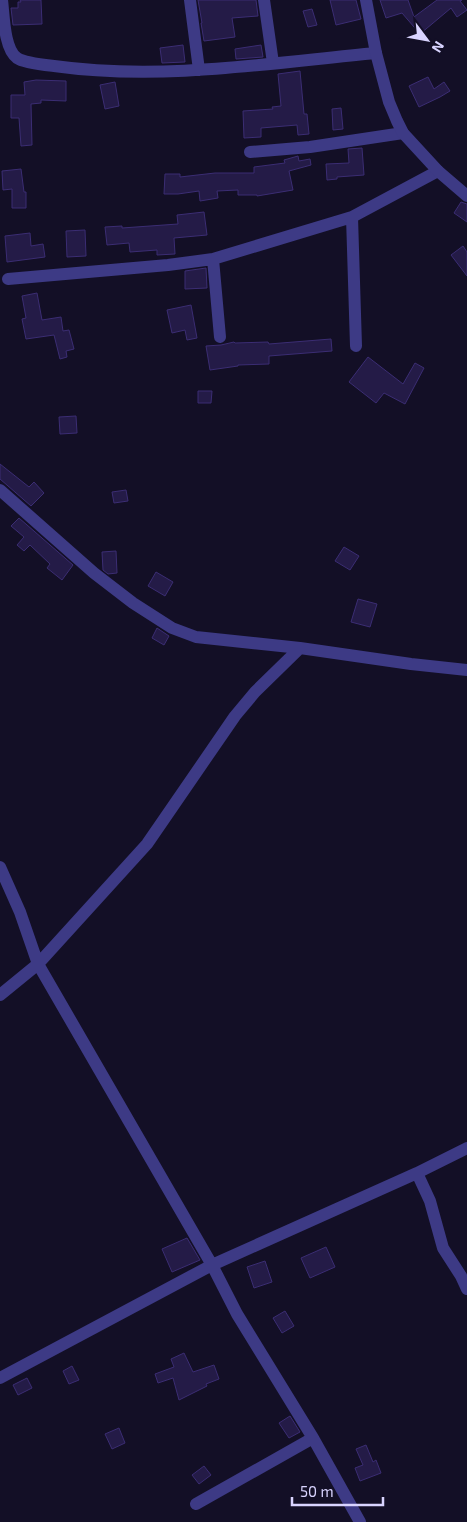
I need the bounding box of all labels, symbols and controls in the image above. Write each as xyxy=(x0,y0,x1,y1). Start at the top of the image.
north arrow xyxy=(402,15,452,65)
text: N xyxy=(429,38,448,56)
scale bar xyxy=(292,1474,383,1506)
text: 50 m xyxy=(300,1482,334,1500)

